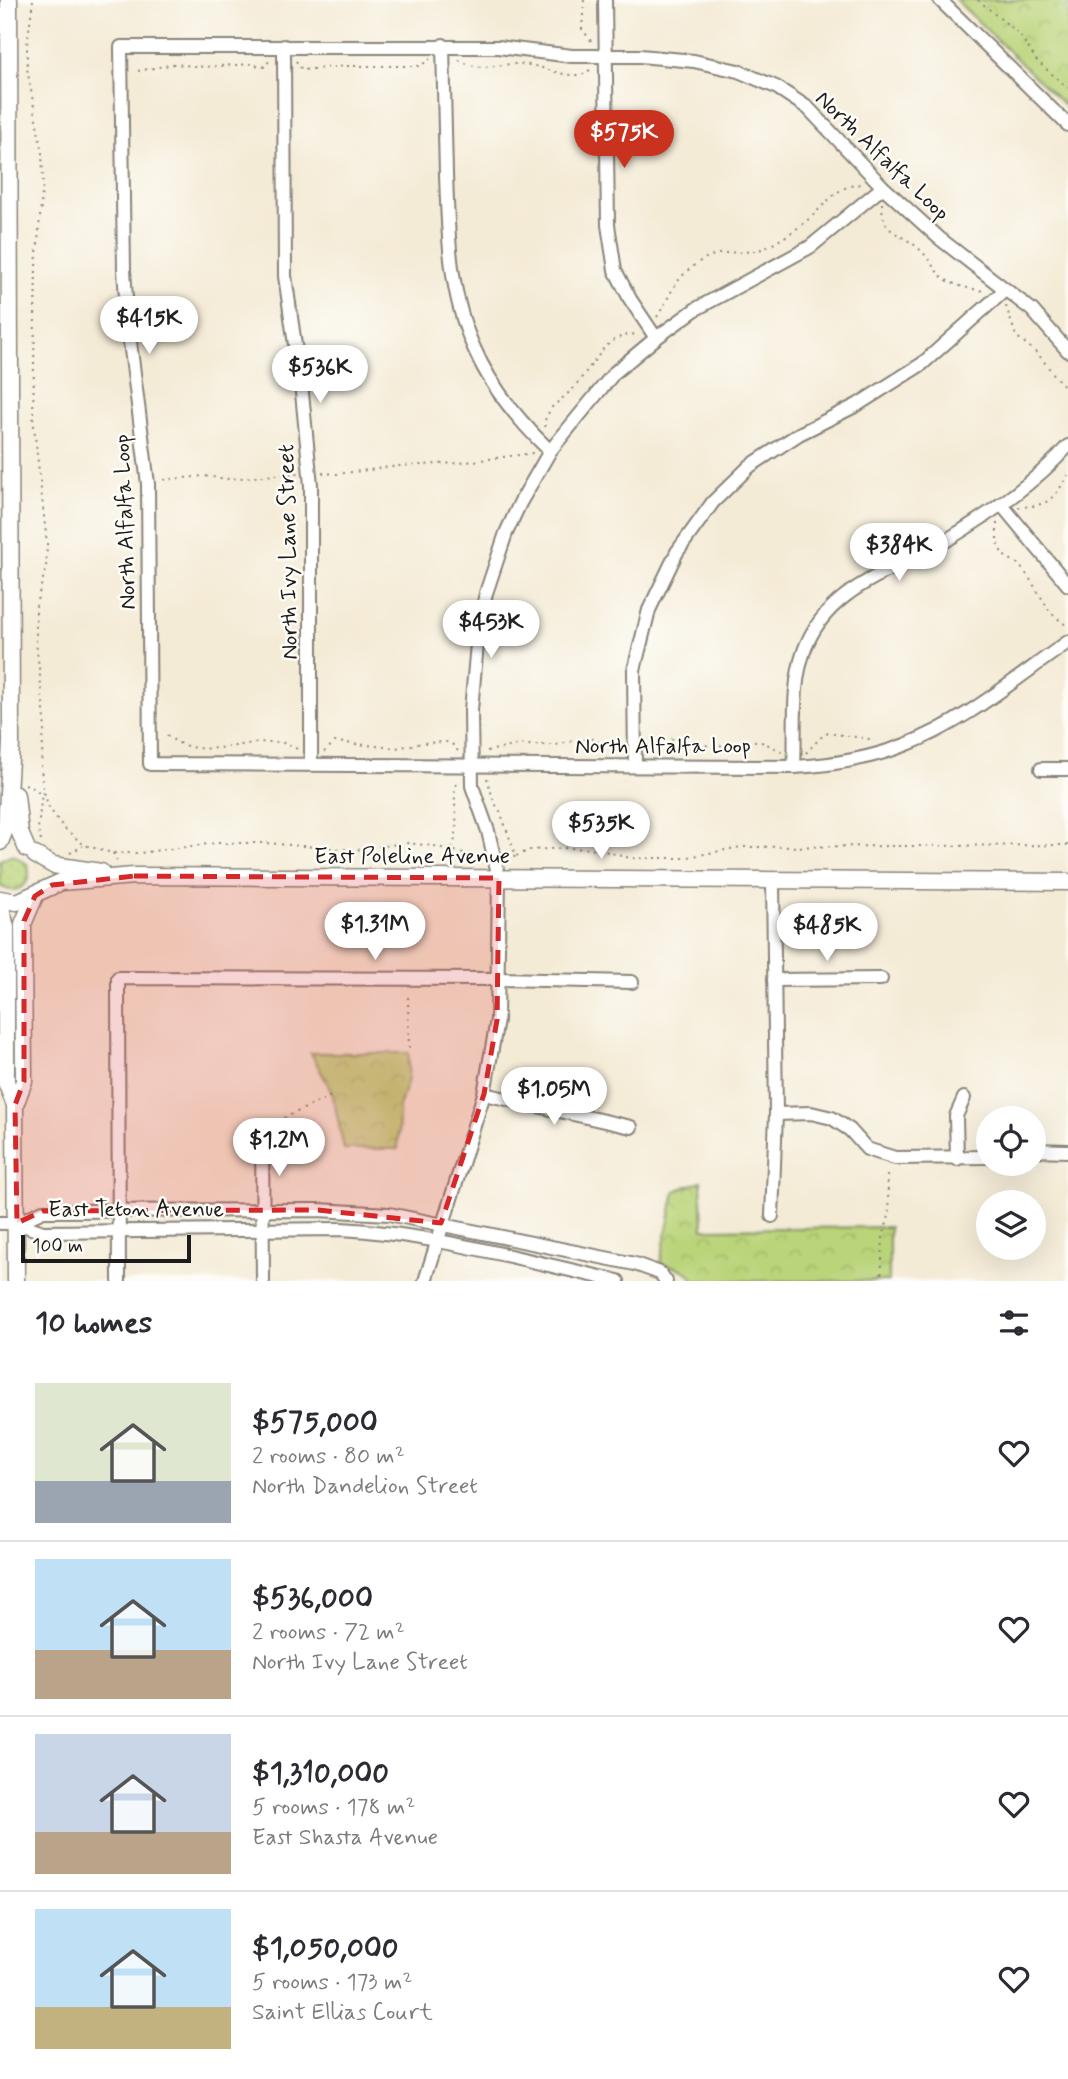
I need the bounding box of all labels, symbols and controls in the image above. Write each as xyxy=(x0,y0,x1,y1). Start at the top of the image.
street label: North Alfalfa Loop xyxy=(808,85,955,228)
pin: $575K xyxy=(575,110,673,170)
text: $575K xyxy=(590,118,658,148)
pin: $415K xyxy=(100,296,198,356)
text: $415K xyxy=(116,304,182,334)
pin: $536K xyxy=(271,346,369,405)
text: $536K xyxy=(288,353,352,383)
street label: North Alfalfa Loop xyxy=(108,434,144,610)
street label: North Ivy Lane Street xyxy=(272,444,306,660)
pin: $384K xyxy=(850,524,948,583)
text: $384K xyxy=(866,531,932,561)
pin: $453K xyxy=(442,600,540,660)
text: $453K xyxy=(459,608,523,638)
street label: North Alfalfa Loop xyxy=(575,732,751,762)
pin: $535K xyxy=(552,802,650,861)
text: $535K xyxy=(568,809,634,839)
street label: East Poleline Avenue xyxy=(314,842,510,872)
pin: $1.31M xyxy=(318,902,432,962)
pin: $485K xyxy=(778,904,876,963)
text: $1.31M xyxy=(340,910,410,940)
text: $485K xyxy=(793,911,861,941)
pin: $1.05M xyxy=(497,1068,611,1127)
text: $1.05M xyxy=(517,1075,591,1105)
map controls xyxy=(976,1106,1046,1260)
button: locate xyxy=(976,1106,1046,1176)
pin: $1.2M xyxy=(230,1118,328,1178)
text: $1.2M xyxy=(249,1126,309,1156)
button: layers xyxy=(976,1190,1046,1260)
street label: East Teton Avenue xyxy=(48,1195,224,1225)
scale bar xyxy=(21,1232,191,1264)
text: 100 m xyxy=(32,1234,83,1259)
text: 10 homes xyxy=(35,1304,152,1343)
icon: filters xyxy=(995,1304,1033,1342)
text: $575,000 xyxy=(252,1403,378,1442)
icon: home xyxy=(91,1411,175,1495)
icon: heart xyxy=(995,1434,1033,1472)
text: 2 rooms · 80 m² xyxy=(252,1442,405,1472)
text: North Dandelion Street xyxy=(252,1472,478,1502)
text: $536,000 xyxy=(252,1579,373,1618)
icon: home xyxy=(91,1587,175,1671)
icon: heart xyxy=(995,1610,1033,1648)
text: 2 rooms · 72 m² xyxy=(252,1618,405,1648)
text: North Ivy Lane Street xyxy=(252,1648,468,1678)
text: $1,310,000 xyxy=(252,1754,389,1793)
icon: home xyxy=(91,1762,175,1846)
icon: heart xyxy=(995,1785,1033,1823)
text: 5 rooms · 178 m² xyxy=(252,1793,415,1823)
text: East Shasta Avenue xyxy=(252,1823,438,1853)
text: $1,050,000 xyxy=(252,1929,399,1968)
icon: home xyxy=(91,1937,175,2021)
icon: heart xyxy=(995,1960,1033,1998)
text: 5 rooms · 173 m² xyxy=(252,1968,412,1998)
text: Saint Ellias Court xyxy=(252,1998,433,2028)

